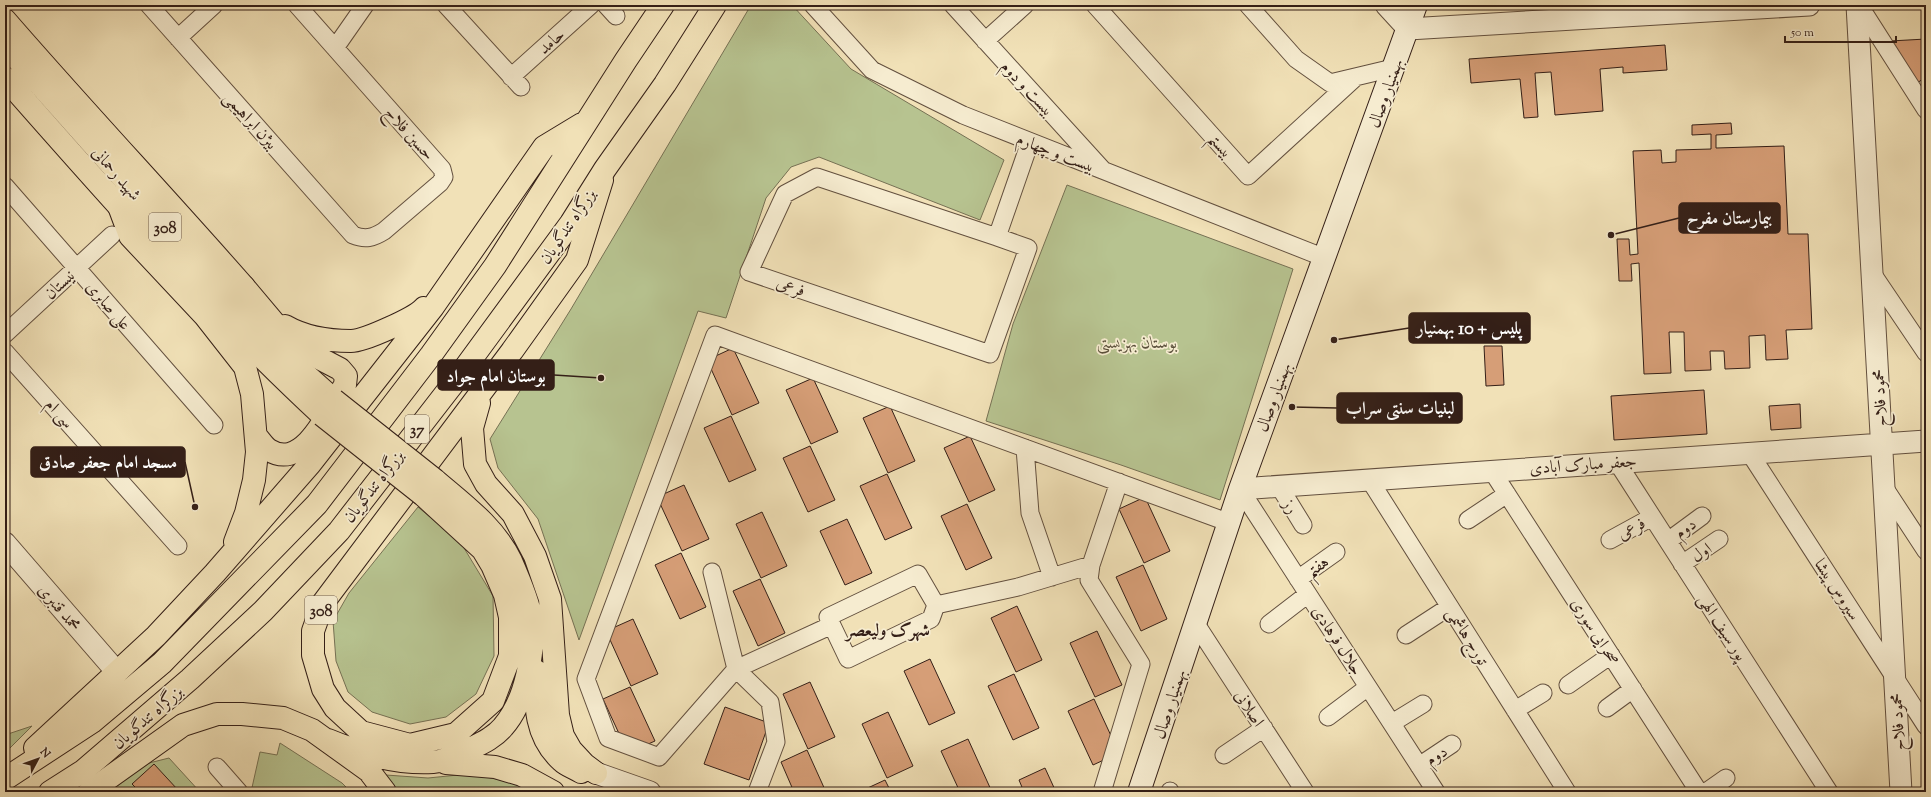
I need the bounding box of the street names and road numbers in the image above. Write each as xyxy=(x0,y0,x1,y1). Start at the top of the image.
street label: حامد xyxy=(534,24,571,61)
street label: بیست و دوم xyxy=(994,56,1059,123)
street label: بهمنیار وصال xyxy=(1363,56,1411,132)
street label: بیژن ابراهیمی xyxy=(217,87,282,156)
street label: حسین فلاح xyxy=(377,102,439,167)
street label: بیست و چهارم xyxy=(1012,128,1098,181)
street label: بیستم xyxy=(1199,128,1238,167)
street label: شهید رحمانی xyxy=(85,142,146,207)
street label: بزرگراه تندگویان xyxy=(534,184,603,270)
road number: 308 xyxy=(149,213,181,241)
street label: نیستان xyxy=(40,265,81,306)
street label: فرعی xyxy=(773,272,808,304)
street label: علی صابری xyxy=(79,276,136,336)
street label: بهمنیار وصال xyxy=(1251,360,1299,436)
street label: محمود فلاح xyxy=(1867,368,1895,427)
street label: سی ام xyxy=(38,394,79,436)
road number: 37 xyxy=(405,415,429,443)
street label: بزرگراه تندگویان xyxy=(338,445,411,529)
street label: جعفر مبارک آبادی xyxy=(1529,450,1638,482)
street label: رز xyxy=(1274,493,1303,519)
street label: فرعی xyxy=(1613,512,1651,547)
street label: دوم xyxy=(1670,513,1703,547)
street label: اول xyxy=(1687,538,1718,569)
street label: هفتم xyxy=(1302,551,1336,587)
street label: سیروس پیشا xyxy=(1807,555,1865,626)
street label: محمد قنبری xyxy=(31,579,86,637)
street label: پور سیف الهی xyxy=(1691,590,1752,667)
street label: صحرایی سوری xyxy=(1564,594,1625,670)
road number: 308 xyxy=(305,596,337,624)
street label: جلال فرهادی xyxy=(1305,601,1368,681)
street label: تورج هاشمی xyxy=(1438,604,1494,672)
street label: بهمنیار وصال xyxy=(1148,667,1193,743)
street label: بزرگراه تندگویان xyxy=(107,680,189,756)
street label: اصلانی xyxy=(1227,686,1269,733)
street label: محمود فلاح xyxy=(1885,692,1913,751)
street label: دوم xyxy=(1421,741,1453,774)

